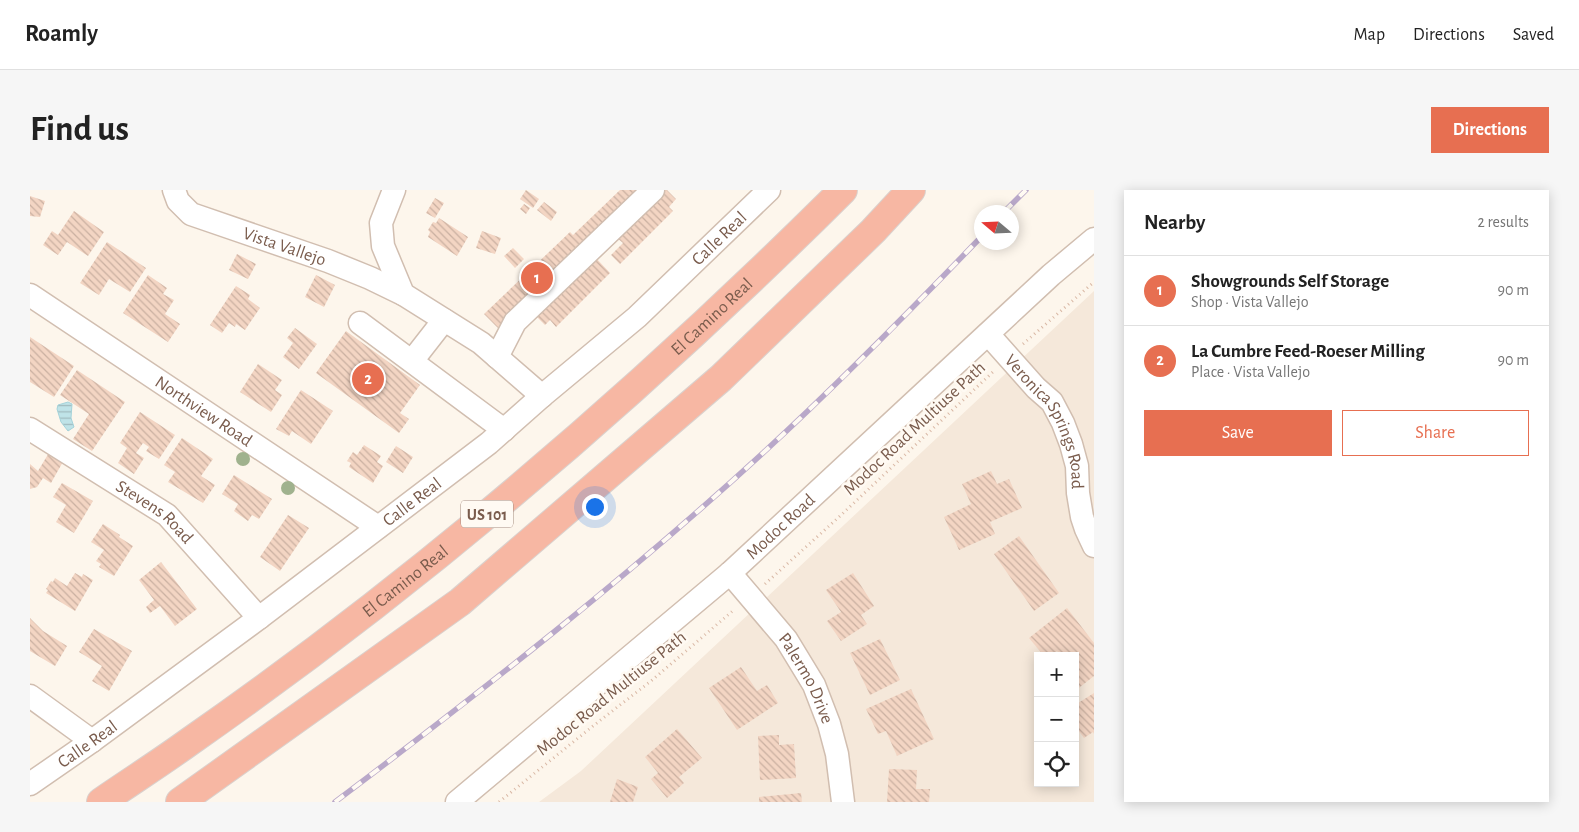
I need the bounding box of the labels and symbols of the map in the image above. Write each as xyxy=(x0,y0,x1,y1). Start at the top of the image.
north arrow xyxy=(974,205,1019,250)
street label: Calle Real xyxy=(689,209,751,269)
street label: Vista Vallejo xyxy=(240,224,328,270)
pin: 1 xyxy=(521,259,553,297)
street label: El Camino Real xyxy=(668,275,756,359)
street label: Veronica Springs Road xyxy=(1001,351,1086,489)
street label: Modoc Road Multiuse Path xyxy=(840,359,989,499)
pin: 2 xyxy=(352,360,384,398)
street label: Northview Road xyxy=(152,373,255,450)
street label: Calle Real xyxy=(380,475,445,530)
street label: Stevens Road xyxy=(112,477,196,547)
street label: Modoc Road xyxy=(743,491,819,563)
your location xyxy=(582,494,608,520)
road number: US 101 xyxy=(461,500,513,528)
street label: El Camino Real xyxy=(359,542,452,621)
street label: Modoc Road Multiuse Path xyxy=(533,628,690,759)
street label: Palermo Drive xyxy=(775,630,836,726)
street label: Calle Real xyxy=(55,718,121,772)

